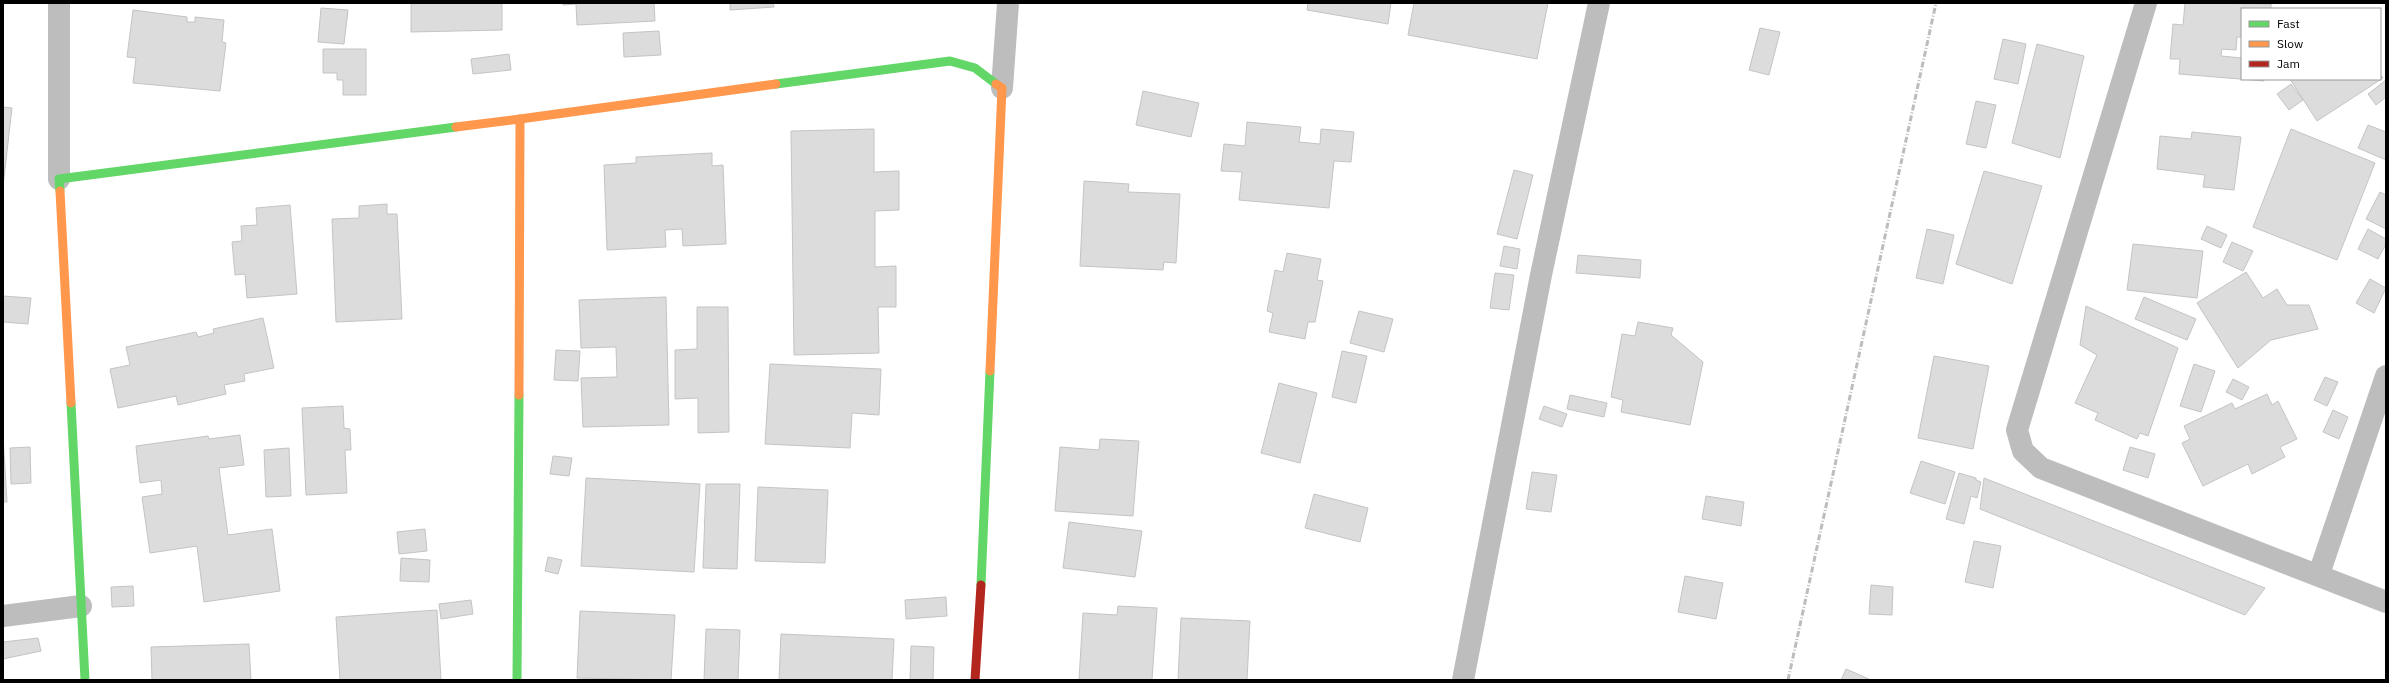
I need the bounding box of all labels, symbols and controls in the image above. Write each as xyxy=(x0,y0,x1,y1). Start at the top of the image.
legend xyxy=(2241,8,2381,80)
text: Fast xyxy=(2277,16,2300,31)
text: Slow xyxy=(2277,36,2303,51)
text: Jam xyxy=(2277,56,2300,71)

